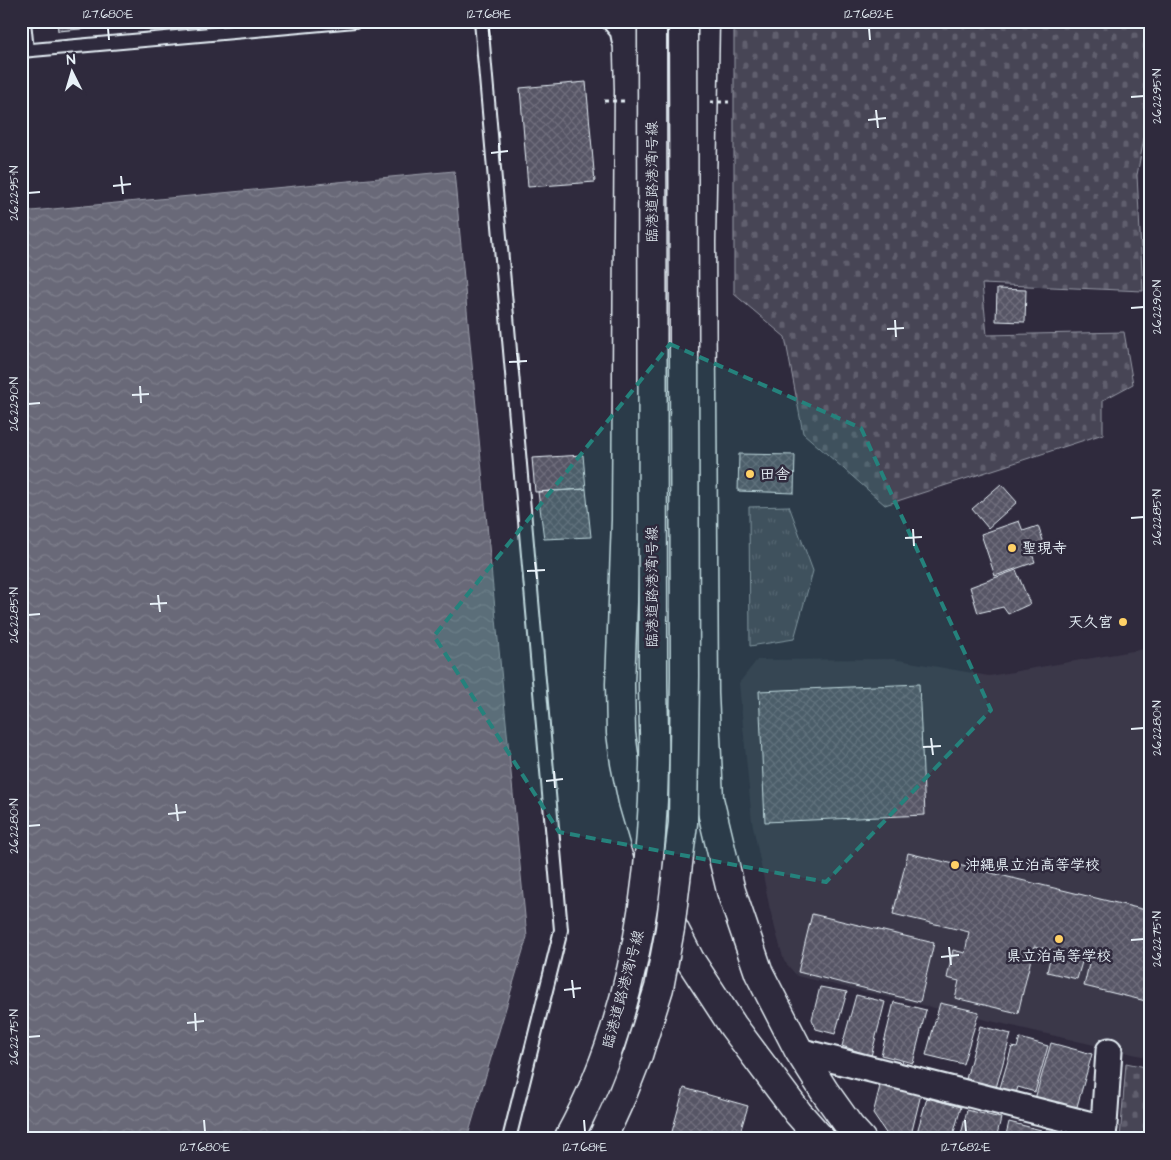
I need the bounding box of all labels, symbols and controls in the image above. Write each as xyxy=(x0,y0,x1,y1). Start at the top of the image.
text: 127.680°E xyxy=(83,6,133,23)
text: 127.681°E xyxy=(467,6,511,23)
text: 127.682°E xyxy=(844,6,894,23)
north arrow xyxy=(48,48,98,98)
text: N xyxy=(66,50,76,70)
text: 26.2295°N xyxy=(1149,68,1166,124)
street label: 臨港道路港湾1号線 xyxy=(642,121,663,243)
text: 26.2295°N xyxy=(6,165,23,221)
text: 26.2290°N xyxy=(1149,279,1166,334)
text: 26.2290°N xyxy=(6,376,23,431)
place label: 田舎 xyxy=(760,464,790,485)
marker: 田舎 xyxy=(744,468,756,480)
text: 26.2285°N xyxy=(1149,488,1166,545)
street label: 臨港道路港湾1号線 xyxy=(642,526,663,648)
place label: 聖現寺 xyxy=(1022,538,1067,559)
marker: 聖現寺 xyxy=(1006,542,1018,554)
text: 26.2285°N xyxy=(6,586,23,643)
place label: 天久宮 xyxy=(1068,612,1113,633)
marker: 天久宮 xyxy=(1117,616,1129,628)
text: 26.2280°N xyxy=(1149,700,1166,756)
text: 26.2280°N xyxy=(6,798,23,854)
place label: 沖縄県立泊高等学校 xyxy=(965,855,1100,876)
marker: 沖縄県立泊高等学校 xyxy=(949,859,961,871)
text: 26.2275°N xyxy=(1149,911,1166,967)
street label: 臨港道路港湾1号線 xyxy=(598,928,649,1051)
marker: 県立泊高等学校 xyxy=(1053,933,1065,945)
place label: 県立泊高等学校 xyxy=(1006,946,1112,967)
text: 26.2275°N xyxy=(6,1009,23,1065)
text: 127.680°E xyxy=(180,1139,230,1156)
text: 127.681°E xyxy=(563,1139,607,1156)
text: 127.682°E xyxy=(941,1139,991,1156)

